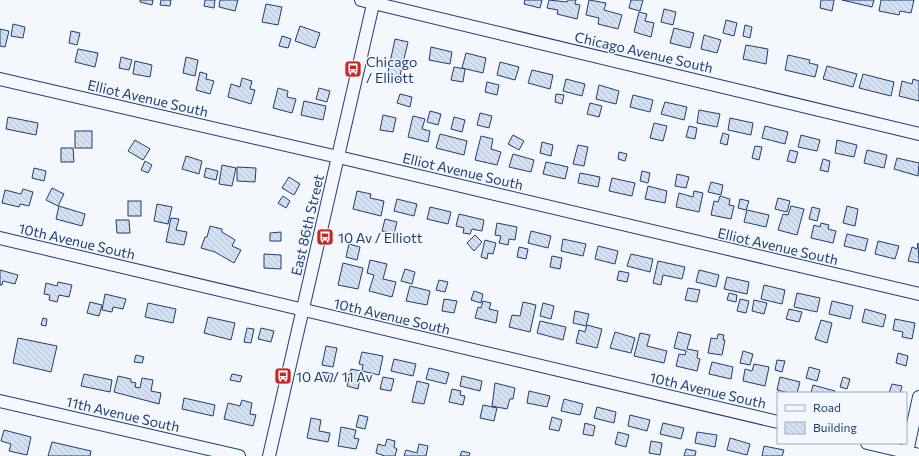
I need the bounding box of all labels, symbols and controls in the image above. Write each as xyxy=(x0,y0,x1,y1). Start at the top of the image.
street label: Chicago Avenue South xyxy=(573,28,715,76)
place label: Chicago / Elliott xyxy=(366,53,417,86)
bus stop icon: Chicago / Elliott xyxy=(343,59,363,79)
street label: Elliot Avenue South xyxy=(86,76,210,120)
street label: Elliot Avenue South xyxy=(401,149,525,193)
street label: East 86th Street xyxy=(287,172,327,277)
street label: 10th Avenue South xyxy=(17,219,137,263)
street label: Elliot Avenue South xyxy=(716,224,840,268)
bus stop icon: 10 Av / Elliott xyxy=(315,227,335,247)
place label: 10 Av / Elliott xyxy=(338,229,423,246)
street label: 10th Avenue South xyxy=(332,294,452,338)
bus stop icon: 10 Av / 11 Av xyxy=(273,366,293,386)
place label: 10 Av / 11 Av xyxy=(296,368,373,385)
street label: 10th Avenue South xyxy=(648,368,768,412)
legend xyxy=(777,392,907,444)
street label: 11th Avenue South xyxy=(65,393,181,435)
text: Road xyxy=(813,400,841,414)
text: Building xyxy=(813,420,857,434)

